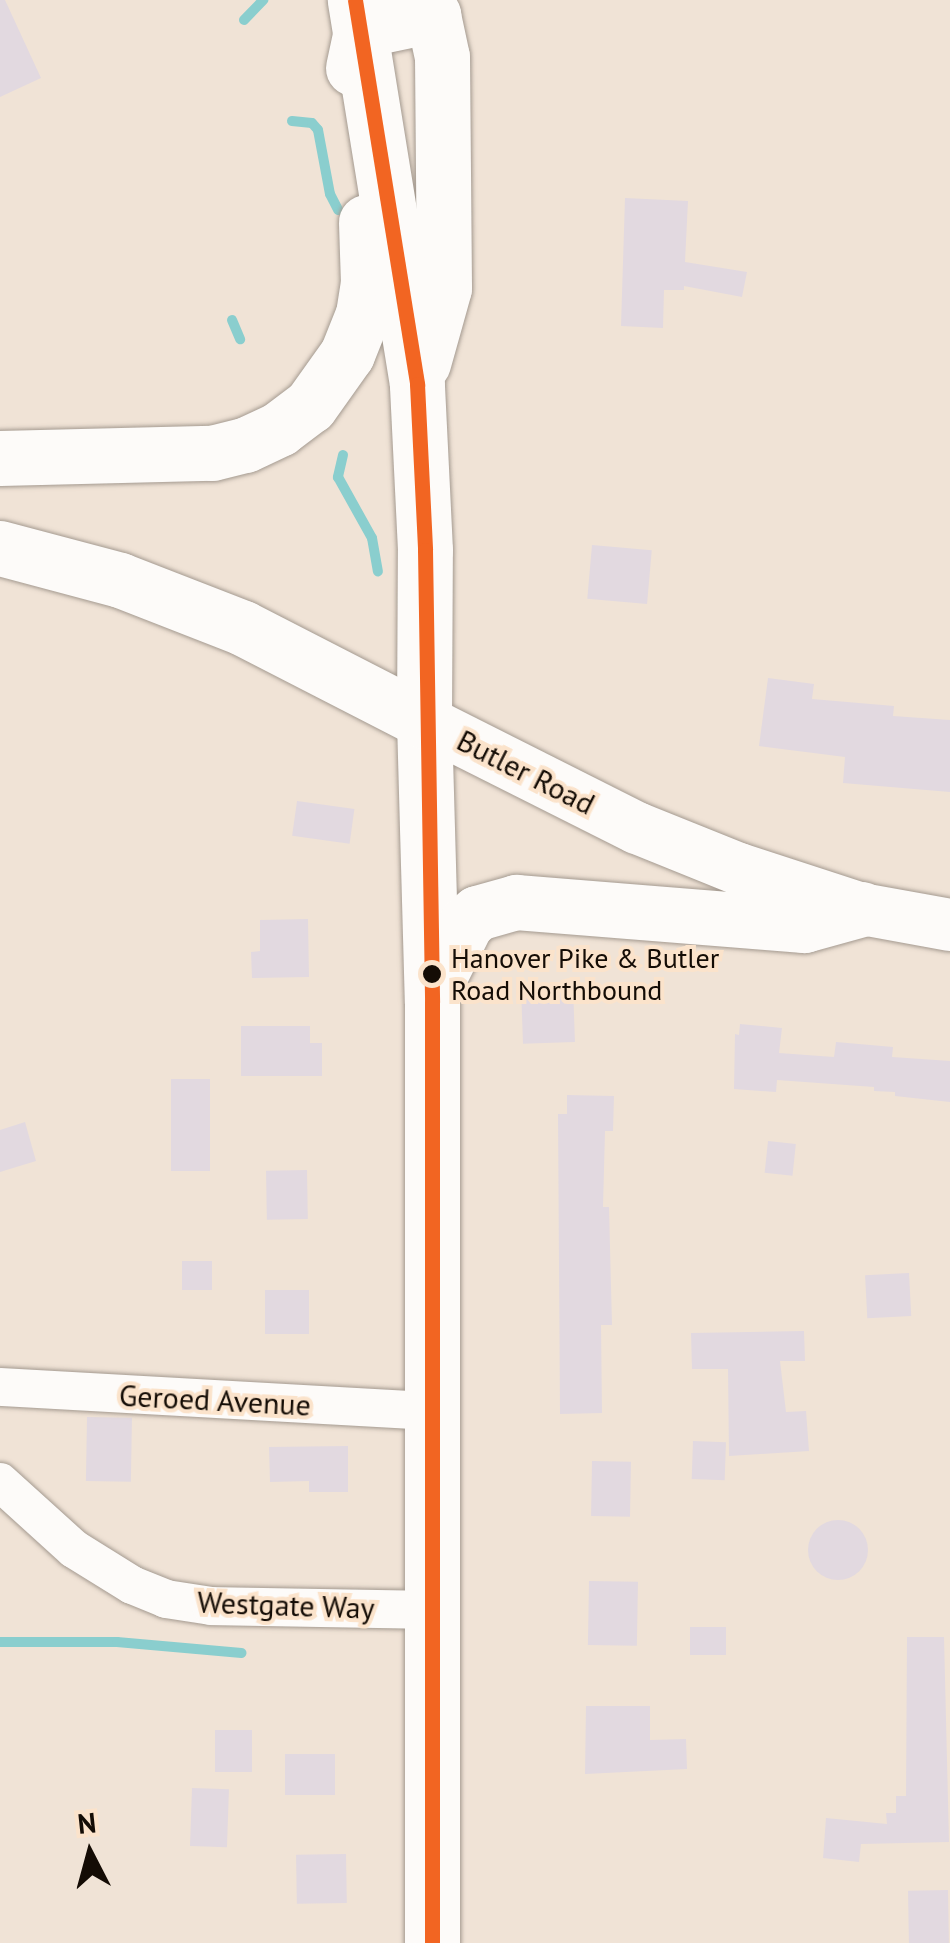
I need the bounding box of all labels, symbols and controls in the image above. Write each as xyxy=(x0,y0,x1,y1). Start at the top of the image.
street label: Butler Road xyxy=(451,722,601,822)
place label: Hanover Pike & Butler Road Northbound xyxy=(451,941,719,1007)
marker: Hanover Pike & Butler Road Northbound xyxy=(422,964,442,984)
street label: Geroed Avenue xyxy=(118,1377,312,1423)
street label: Westgate Way xyxy=(197,1584,375,1626)
north arrow xyxy=(40,1803,140,1903)
text: N xyxy=(76,1803,98,1842)

